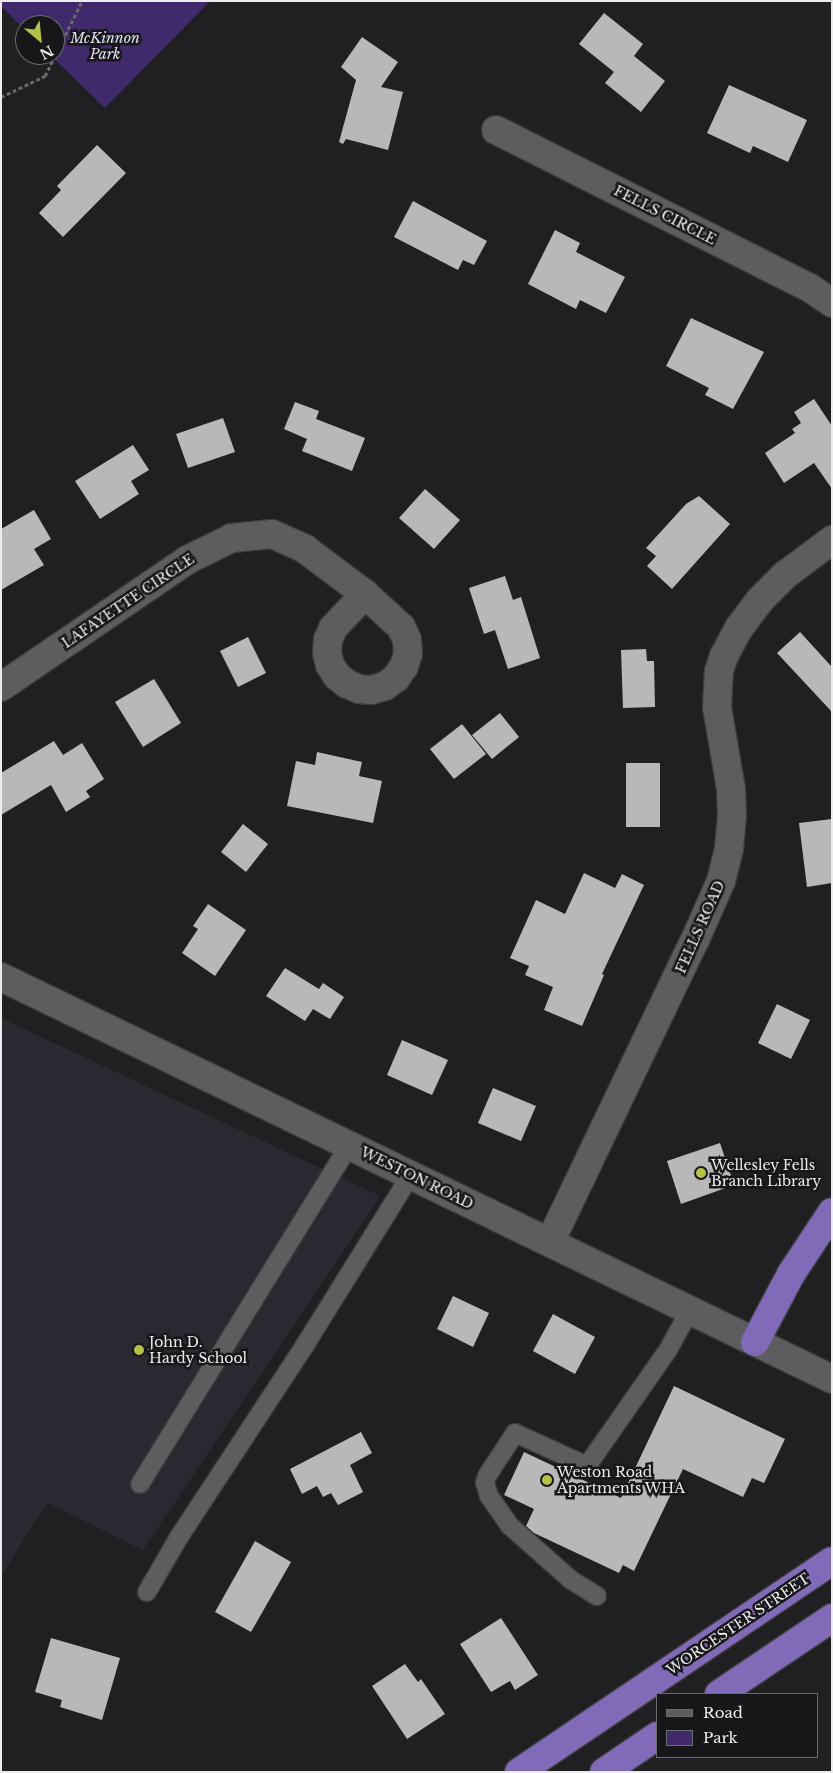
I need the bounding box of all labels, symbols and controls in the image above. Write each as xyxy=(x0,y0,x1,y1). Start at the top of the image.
north arrow xyxy=(15,15,65,65)
park label: McKinnon Park xyxy=(70,30,140,62)
text: N xyxy=(37,41,57,63)
street label: FELLS CIRCLE xyxy=(611,182,719,248)
street label: LAFAYETTE CIRCLE xyxy=(59,550,197,652)
street label: FELLS ROAD xyxy=(672,878,728,976)
street label: WESTON ROAD xyxy=(358,1143,476,1213)
place label: Wellesley Fells Branch Library xyxy=(711,1157,821,1190)
marker: Wellesley Fells Branch Library xyxy=(695,1167,707,1179)
place label: John D. Hardy School xyxy=(149,1334,248,1366)
marker: John D. Hardy School xyxy=(133,1344,145,1356)
place label: Weston Road Apartments WHA xyxy=(557,1464,686,1496)
marker: Weston Road Apartments WHA xyxy=(541,1474,553,1486)
street label: WORCESTER STREET xyxy=(663,1570,813,1678)
legend xyxy=(656,1693,818,1758)
text: Road xyxy=(703,1703,743,1722)
text: Park xyxy=(703,1728,738,1747)

